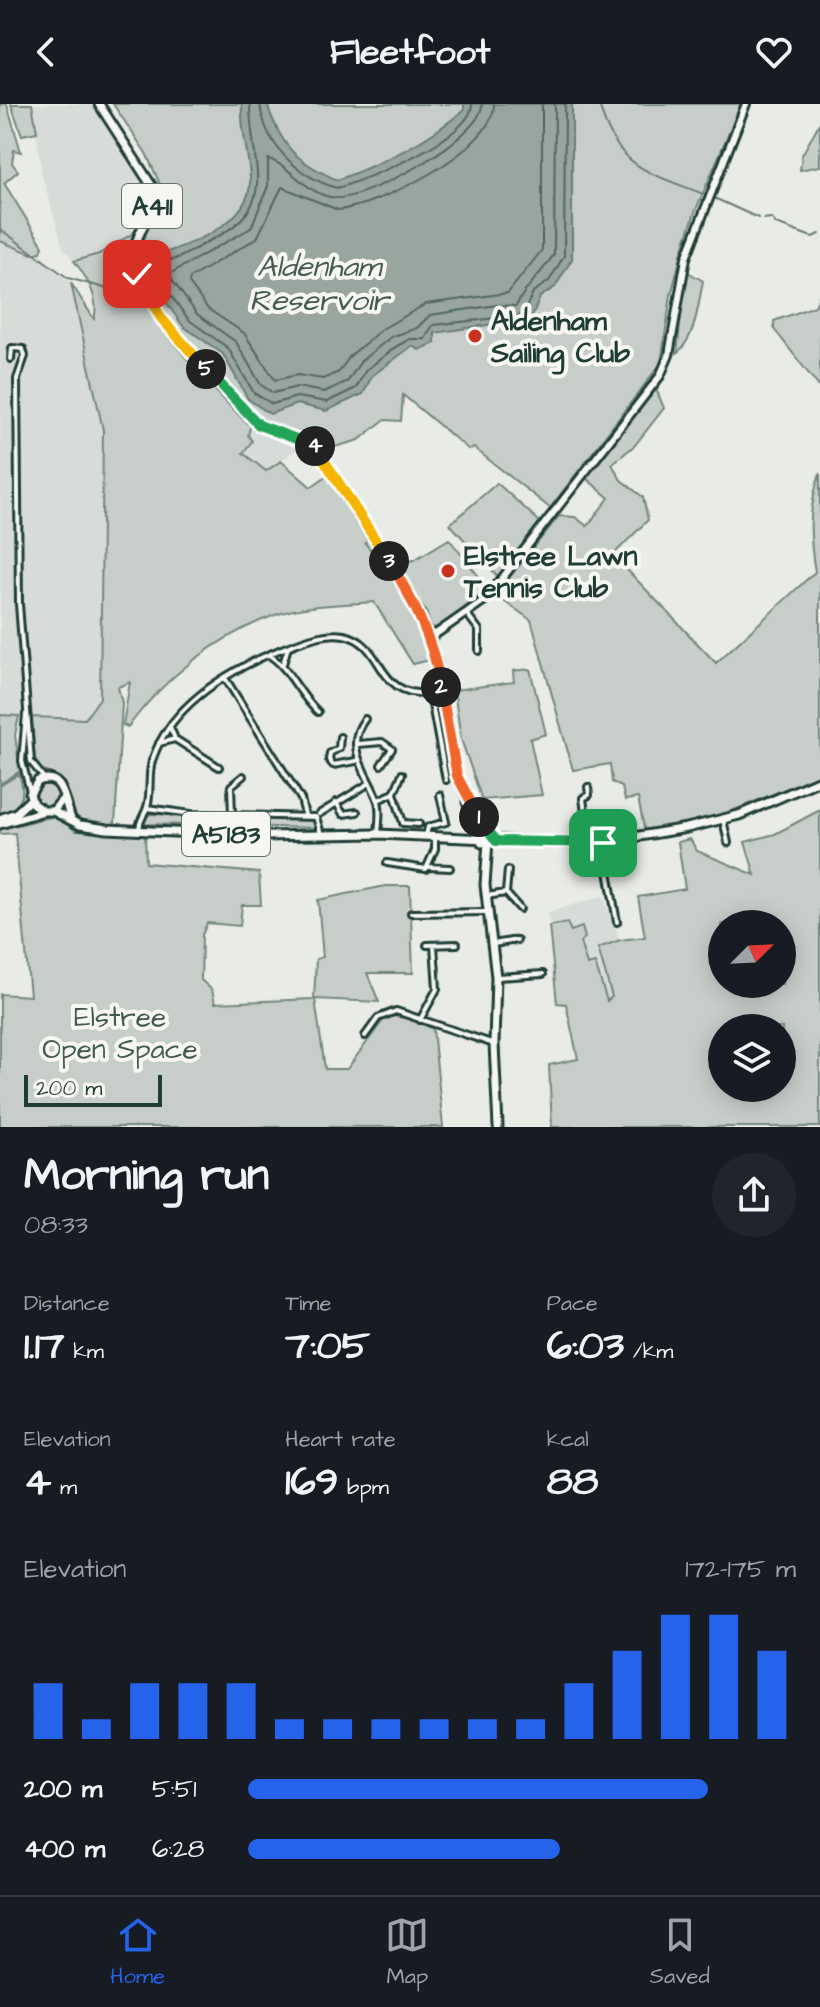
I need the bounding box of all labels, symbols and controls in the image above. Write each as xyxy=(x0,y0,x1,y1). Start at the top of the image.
text: Fleetfoot xyxy=(330,27,490,78)
icon: back xyxy=(24,30,68,74)
icon: heart xyxy=(752,30,796,74)
road number: A411 xyxy=(122,184,182,228)
pin xyxy=(103,240,171,308)
water label: Aldenham Reservoir xyxy=(250,246,392,322)
icon: check xyxy=(115,252,159,296)
place label: Aldenham Sailing Club xyxy=(490,302,630,375)
marker: Aldenham Sailing Club xyxy=(466,327,484,345)
pin: 5 xyxy=(186,349,226,389)
text: 5 xyxy=(198,353,214,384)
pin: 4 xyxy=(295,426,335,466)
text: 4 xyxy=(308,430,322,461)
place label: Elstree Lawn Tennis Club xyxy=(463,537,638,608)
pin: 3 xyxy=(369,541,409,581)
text: 3 xyxy=(383,545,395,576)
marker: Elstree Lawn Tennis Club xyxy=(439,562,457,580)
pin: 2 xyxy=(421,667,461,707)
text: 2 xyxy=(435,671,447,702)
pin: 1 xyxy=(459,797,499,837)
text: 1 xyxy=(478,801,480,832)
pin xyxy=(569,809,637,877)
road number: A5183 xyxy=(182,812,270,856)
icon: arrive xyxy=(581,821,625,865)
north arrow xyxy=(708,910,796,998)
map controls xyxy=(708,910,796,1102)
park label: Elstree Open Space xyxy=(42,998,198,1069)
button: layers xyxy=(708,1014,796,1102)
scale bar xyxy=(24,1071,162,1107)
text: 200 m xyxy=(36,1073,102,1104)
text: Morning run xyxy=(24,1146,269,1207)
button: share xyxy=(712,1153,796,1237)
text: 08:33 xyxy=(24,1207,88,1243)
text: Distance xyxy=(24,1288,110,1319)
text: Time xyxy=(285,1288,331,1319)
text: Pace xyxy=(547,1288,598,1319)
text: 1.17 xyxy=(24,1319,64,1374)
text: 7:05 xyxy=(285,1319,370,1374)
text: 6:03 xyxy=(547,1319,624,1374)
text: km xyxy=(64,1336,104,1367)
text: /km xyxy=(624,1336,673,1367)
text: Elevation xyxy=(24,1424,111,1455)
text: Heart rate xyxy=(285,1424,396,1455)
text: kcal xyxy=(547,1424,589,1455)
text: 4 xyxy=(24,1455,51,1510)
text: 169 xyxy=(285,1455,338,1510)
text: 88 xyxy=(547,1455,599,1510)
text: m xyxy=(51,1472,77,1503)
text: bpm xyxy=(338,1472,389,1503)
text: Elevation xyxy=(24,1551,126,1587)
text: 172–175 m xyxy=(685,1551,796,1587)
text: 200 m xyxy=(24,1771,102,1807)
text: 5:51 xyxy=(152,1771,196,1807)
text: 400 m xyxy=(24,1831,105,1867)
text: 6:28 xyxy=(152,1831,204,1867)
tab: Home xyxy=(110,1913,165,1992)
tab: Map xyxy=(385,1913,429,1992)
tab: Saved xyxy=(650,1913,710,1992)

